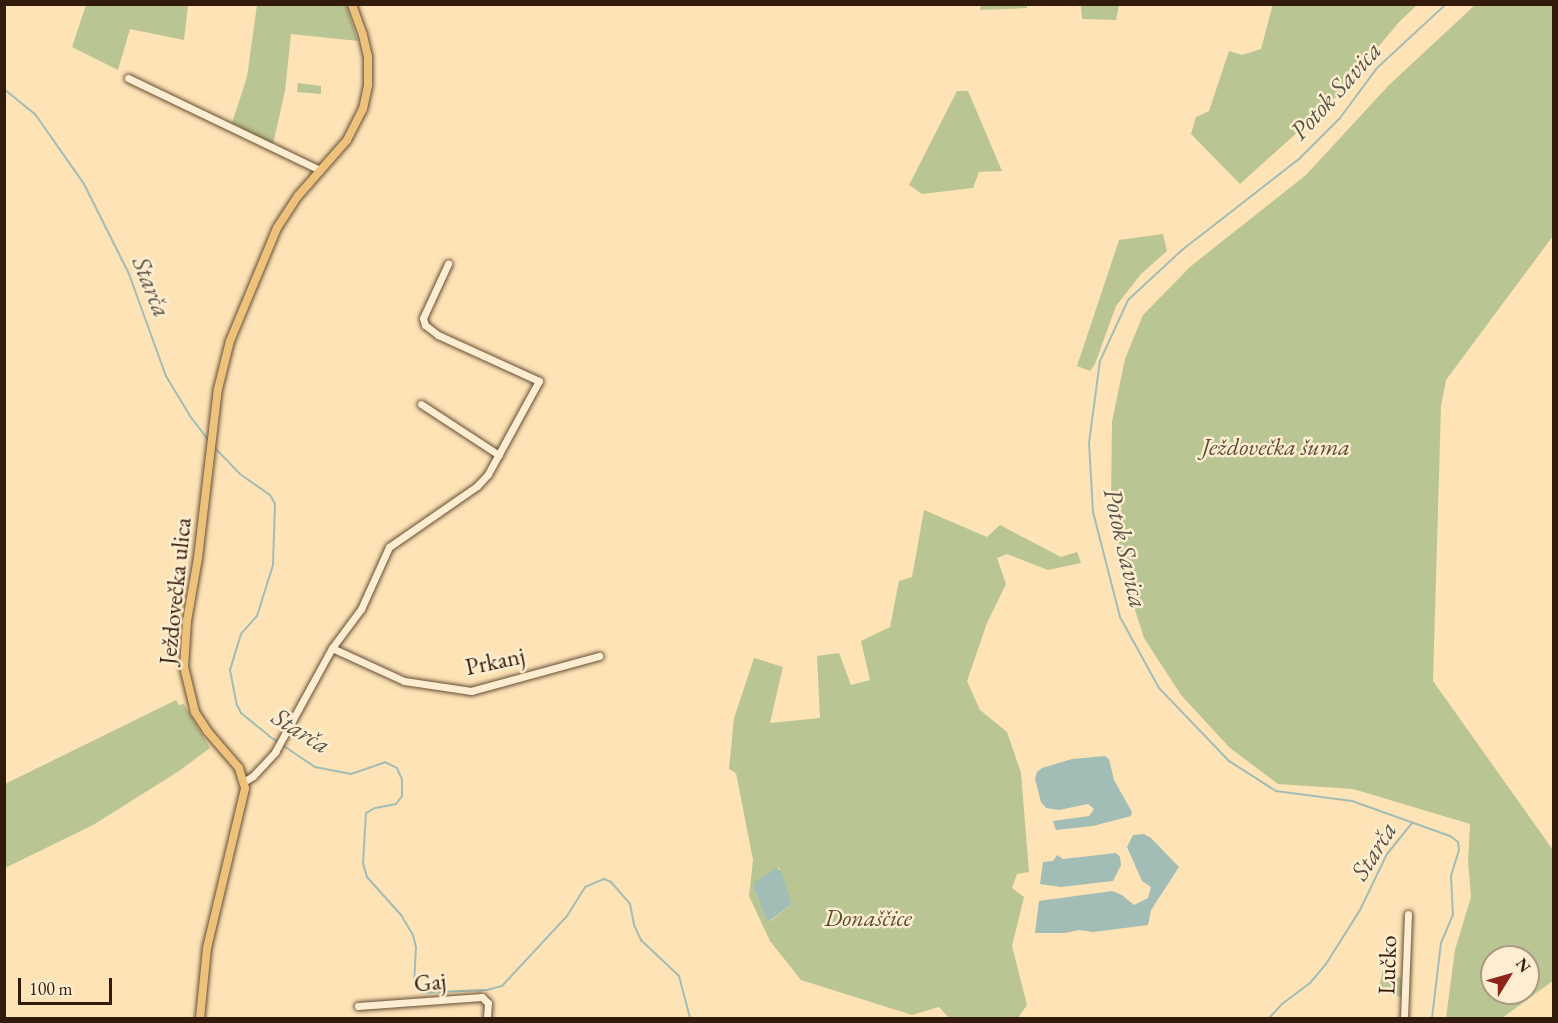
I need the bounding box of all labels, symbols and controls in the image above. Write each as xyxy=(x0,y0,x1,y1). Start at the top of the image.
water label: Potok Savica xyxy=(1284,35,1388,147)
water label: Starča xyxy=(125,252,177,322)
park label: Ježdovečka šuma xyxy=(1202,433,1350,461)
water label: Potok Savica xyxy=(1096,485,1154,611)
street label: Ježdovečka ulica xyxy=(153,516,197,666)
street label: Prkanj xyxy=(463,641,527,681)
water label: Starča xyxy=(266,701,336,761)
water label: Starča xyxy=(1344,816,1404,886)
park label: Donaščice xyxy=(824,904,912,932)
street label: Lučko xyxy=(1372,935,1402,995)
north arrow xyxy=(1480,945,1540,1005)
text: N xyxy=(1511,954,1535,977)
scale bar xyxy=(21,966,116,1004)
street label: Gaj xyxy=(412,966,448,998)
text: 100 m xyxy=(29,977,73,1000)

